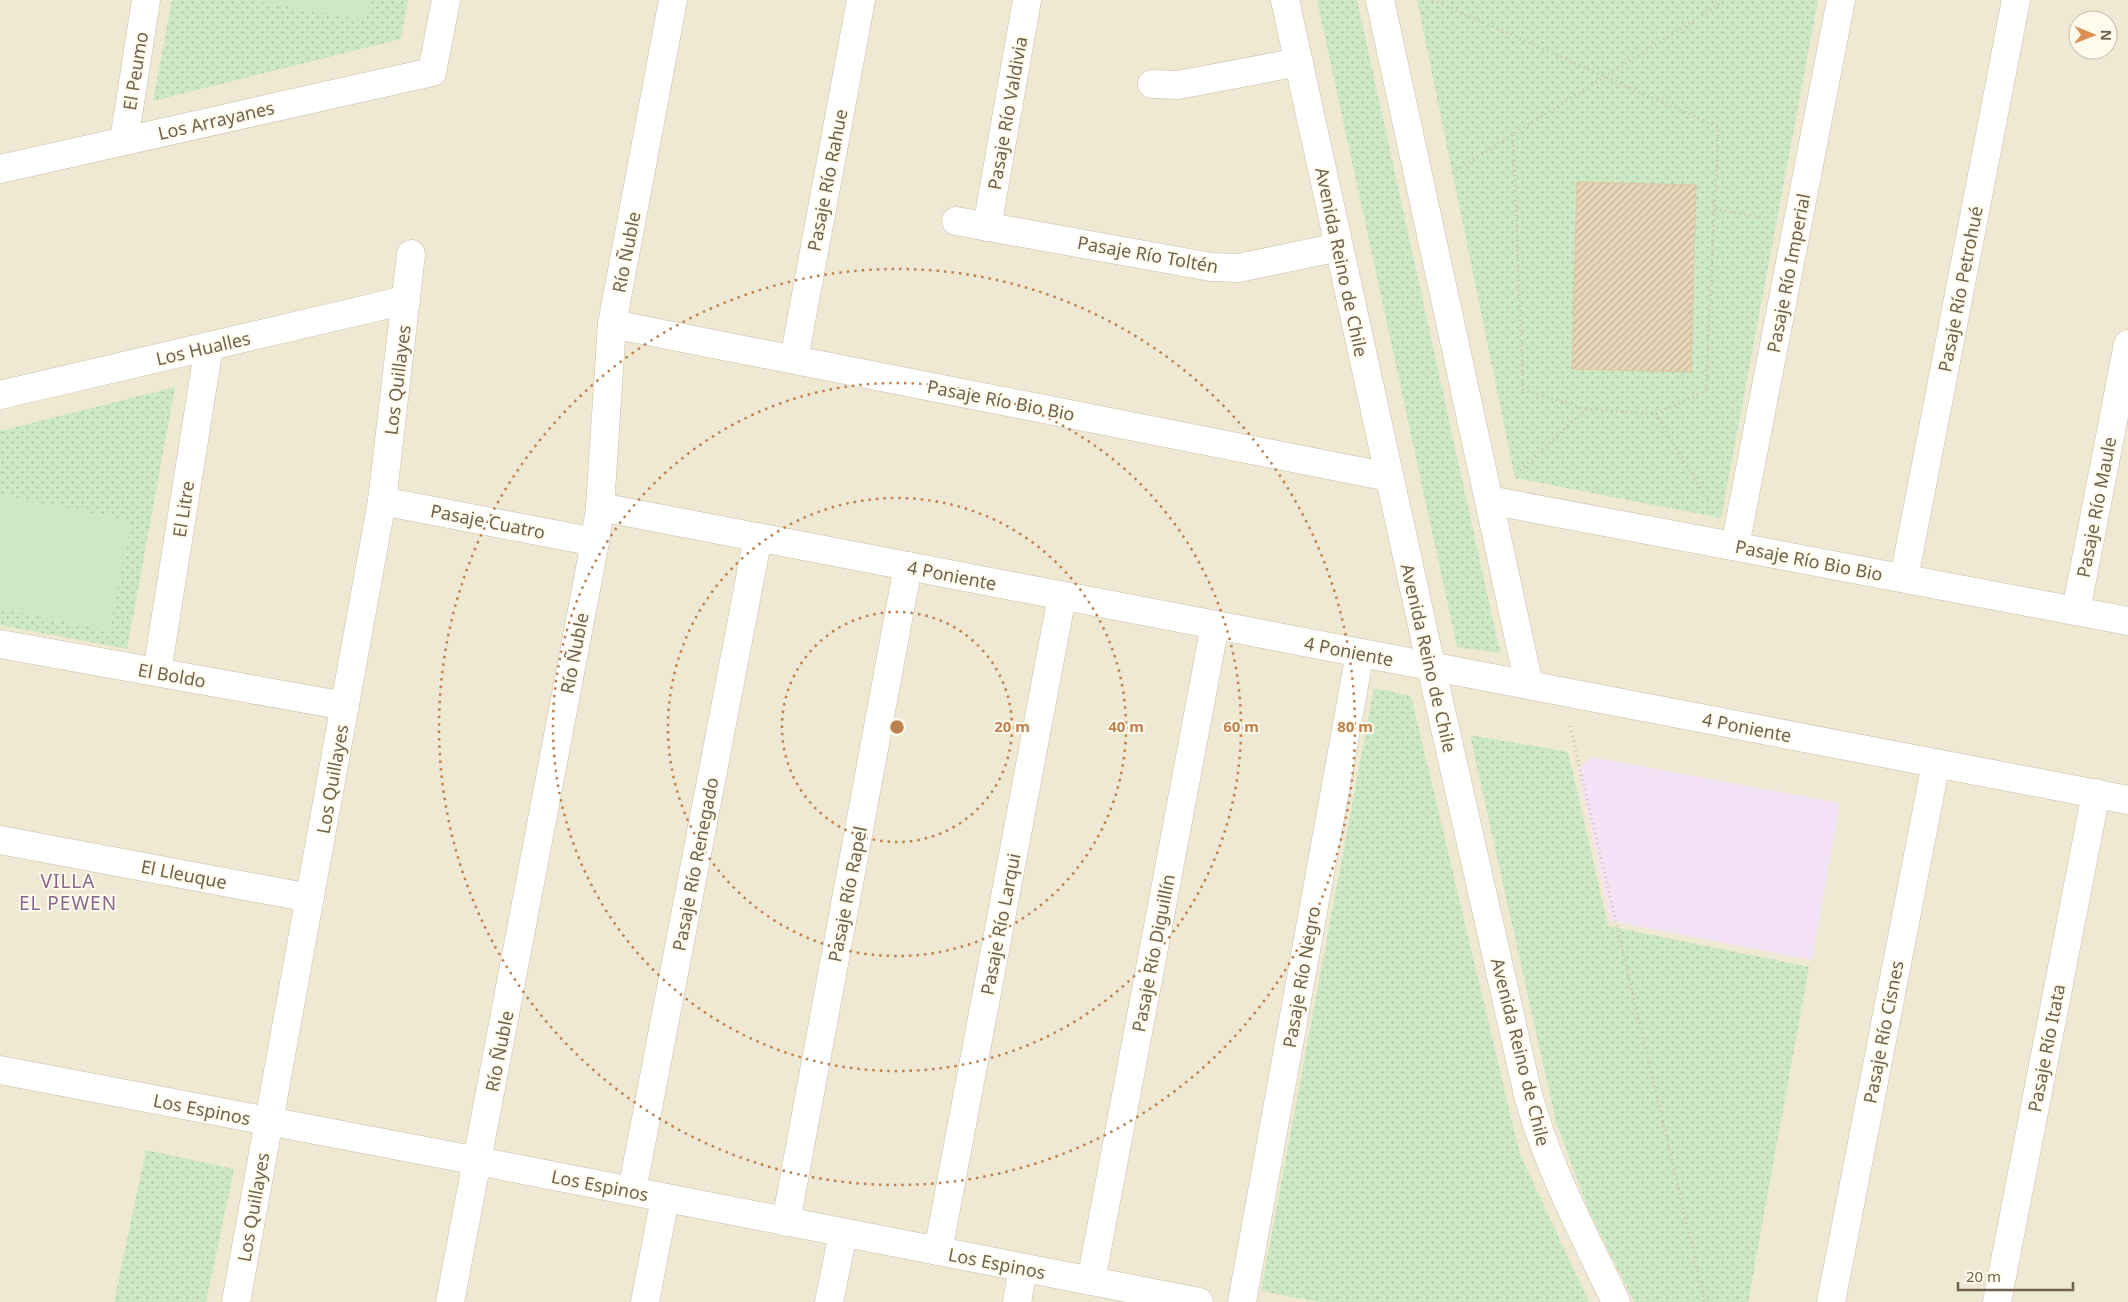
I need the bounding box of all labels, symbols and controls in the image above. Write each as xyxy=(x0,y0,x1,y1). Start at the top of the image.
north arrow xyxy=(2068,10,2118,60)
text: N xyxy=(2097,29,2116,41)
street label: El Peumo xyxy=(117,30,153,112)
street label: Pasaje Río Valdivia xyxy=(982,34,1032,192)
street label: Los Arrayanes xyxy=(155,95,277,145)
street label: Pasaje Río Rahue xyxy=(801,107,853,253)
street label: Avenida Reino de Chile xyxy=(1310,165,1374,359)
street label: Pasaje Río Imperial xyxy=(1761,191,1815,355)
street label: Pasaje Río Petrohué xyxy=(1932,204,1988,374)
street label: Río Ñuble xyxy=(606,209,646,295)
street label: Pasaje Río Toltén xyxy=(1076,230,1220,278)
street label: Los Quillayes xyxy=(378,324,416,436)
street label: Los Hualles xyxy=(153,325,253,371)
street label: Pasaje Río Bio Bio xyxy=(925,374,1077,426)
street label: Pasaje Río Maule xyxy=(2071,435,2121,579)
street label: El Litre xyxy=(167,479,199,539)
street label: Pasaje Cuatro xyxy=(429,498,547,544)
street label: Pasaje Río Bio Bio xyxy=(1733,534,1885,586)
street label: 4 Poniente xyxy=(905,555,999,595)
street label: Avenida Reino de Chile xyxy=(1396,561,1462,755)
street label: Río Ñuble xyxy=(554,610,594,696)
street label: 4 Poniente xyxy=(1302,631,1396,671)
street label: El Boldo xyxy=(136,657,208,693)
street label: 4 Poniente xyxy=(1700,707,1794,747)
text: 20 m xyxy=(994,716,1030,736)
text: 40 m xyxy=(1108,716,1144,736)
text: 60 m xyxy=(1223,716,1259,736)
text: 80 m xyxy=(1337,716,1373,736)
centre of rings xyxy=(888,718,906,736)
street label: Los Quillayes xyxy=(311,722,353,836)
street label: Pasaje Río Renegado xyxy=(666,775,724,953)
street label: Pasaje Río Rapel xyxy=(822,824,872,964)
street label: Pasaje Río Larqui xyxy=(974,851,1026,997)
street label: El Lleuque xyxy=(139,854,229,894)
district label: VILLA EL PEWEN xyxy=(19,868,117,916)
street label: Pasaje Río Diguillín xyxy=(1126,872,1180,1034)
street label: Pasaje Río Negro xyxy=(1277,904,1325,1050)
street label: Avenida Reino de Chile xyxy=(1486,955,1556,1149)
street label: Pasaje Río Cisnes xyxy=(1857,958,1909,1106)
street label: Pasaje Río Itata xyxy=(2022,982,2070,1114)
street label: Río Ñuble xyxy=(479,1008,519,1094)
street label: Los Espinos xyxy=(151,1088,253,1130)
street label: Los Quillayes xyxy=(232,1150,274,1264)
street label: Los Espinos xyxy=(549,1164,651,1206)
street label: Los Espinos xyxy=(946,1242,1048,1284)
scale bar xyxy=(1958,1260,2073,1292)
text: 20 m xyxy=(1966,1266,2001,1286)

